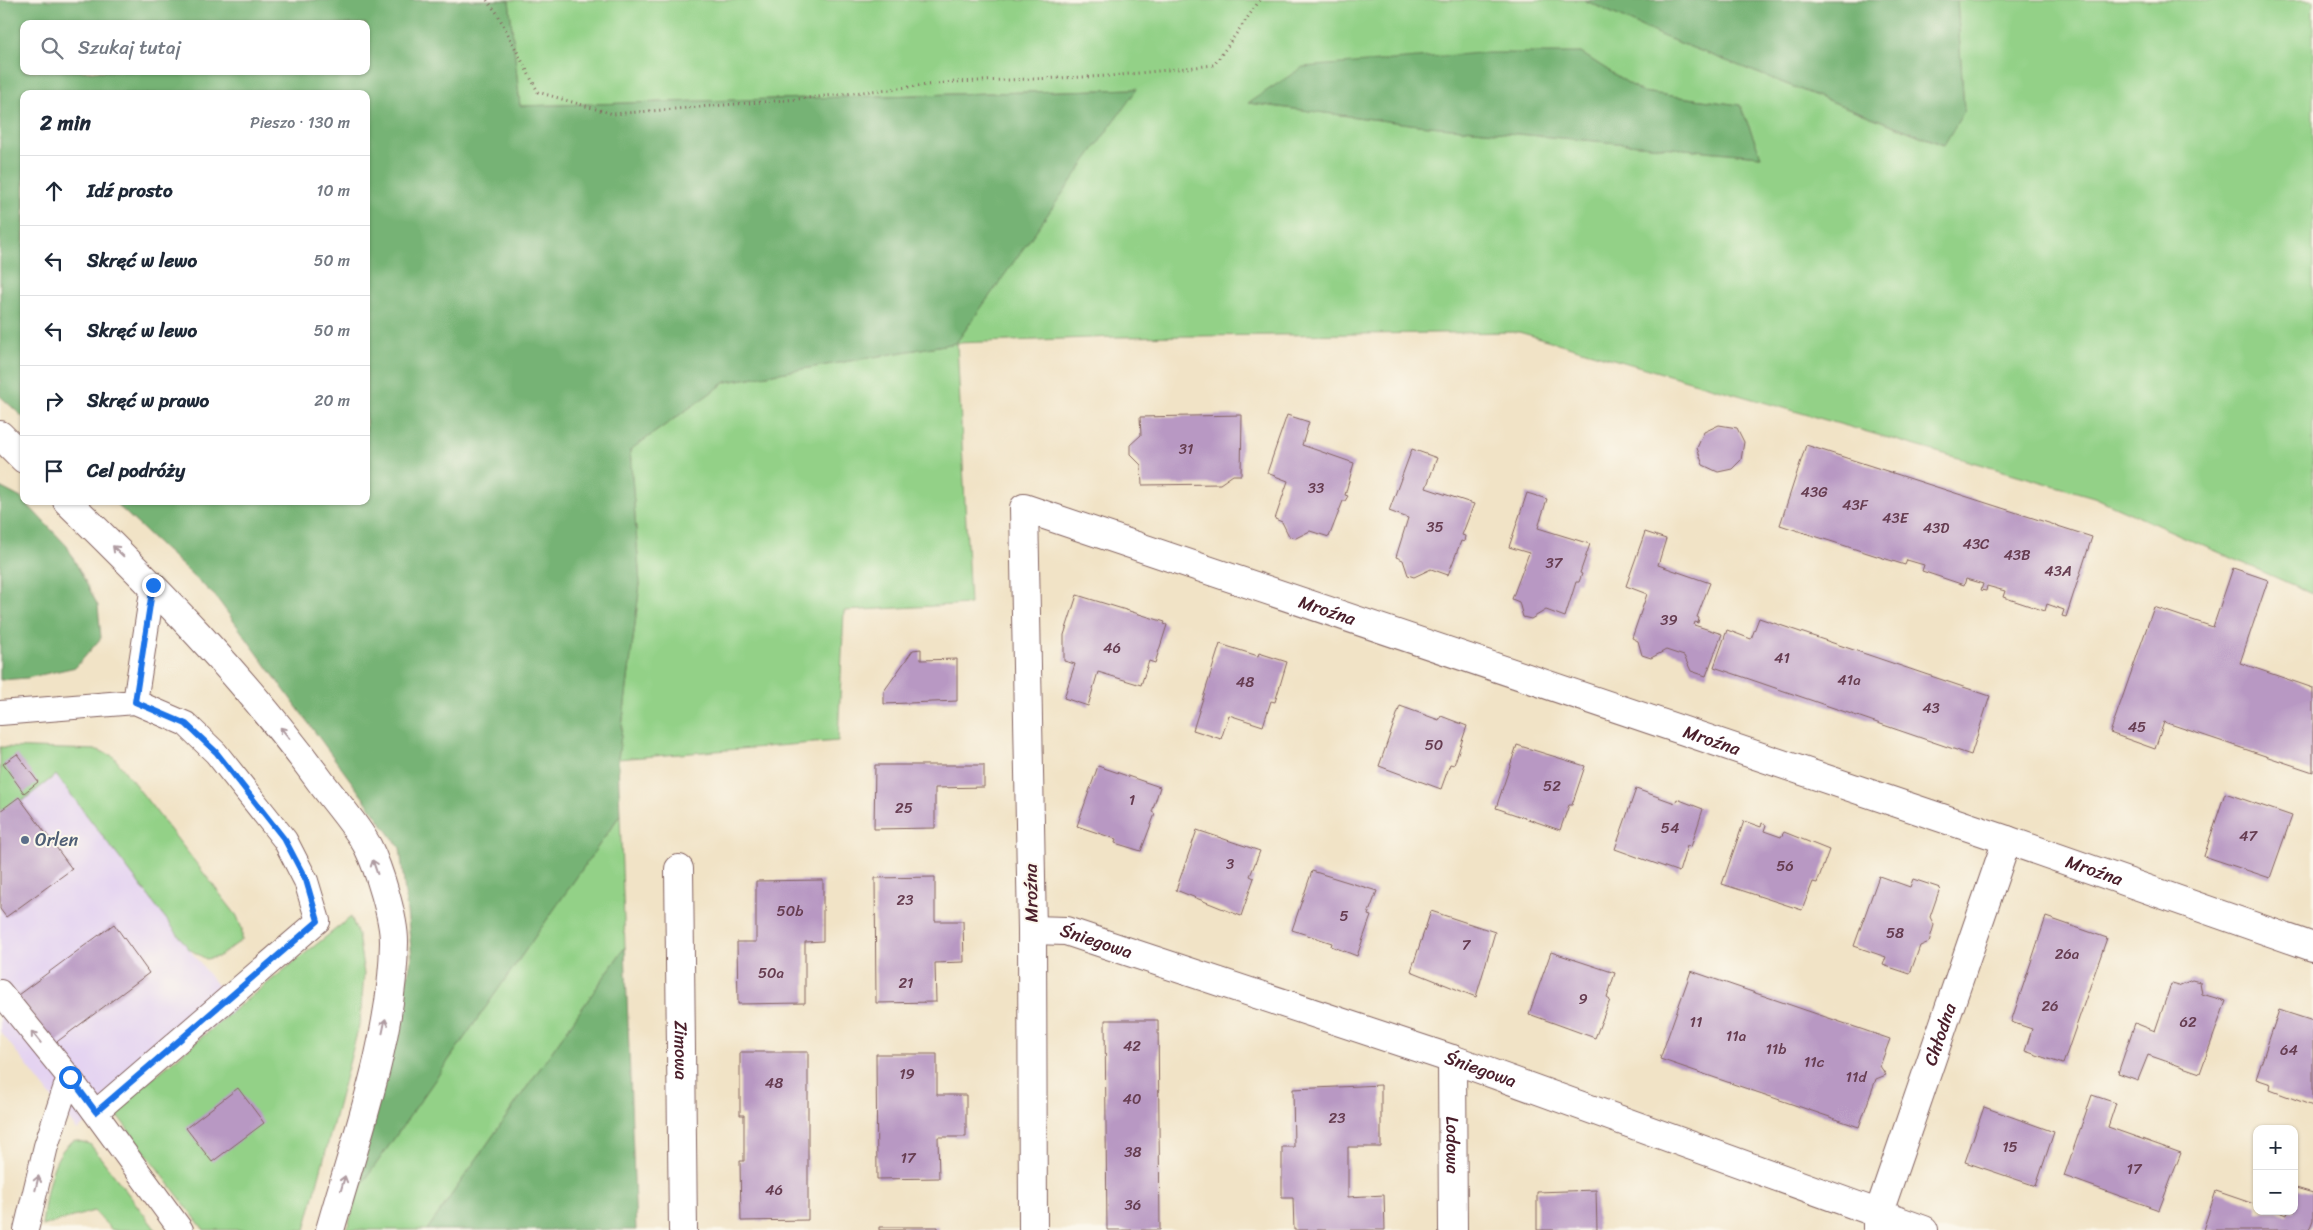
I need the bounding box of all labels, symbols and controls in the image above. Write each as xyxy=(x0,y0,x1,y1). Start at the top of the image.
search box xyxy=(20,20,370,75)
text: Szukaj tutaj xyxy=(78,31,181,64)
icon: search xyxy=(38,34,66,62)
text: 2 min xyxy=(40,104,91,142)
text: Pieszo · 130 m xyxy=(250,108,350,137)
text: Idź prosto xyxy=(87,174,173,207)
text: 10 m xyxy=(317,176,350,205)
icon: ahead xyxy=(40,177,68,205)
text: Skręć w lewo xyxy=(87,244,197,277)
text: 50 m xyxy=(314,246,350,275)
icon: left xyxy=(40,247,68,275)
text: Skręć w lewo xyxy=(87,314,197,347)
text: 50 m xyxy=(314,316,350,345)
icon: left xyxy=(40,317,68,345)
text: Skręć w prawo xyxy=(87,384,209,417)
text: 20 m xyxy=(314,386,350,415)
icon: right xyxy=(40,387,68,415)
house number: 31 xyxy=(1179,436,1193,462)
text: Cel podróży xyxy=(87,454,185,487)
icon: arrive xyxy=(40,457,68,485)
house number: 33 xyxy=(1308,475,1324,501)
house number: 43G xyxy=(1801,479,1828,505)
house number: 43F xyxy=(1842,492,1869,518)
house number: 43E xyxy=(1882,505,1910,531)
house number: 35 xyxy=(1426,514,1444,540)
house number: 43D xyxy=(1923,515,1949,541)
house number: 43C xyxy=(1963,531,1990,557)
house number: 43B xyxy=(2003,542,2031,568)
one-way arrow xyxy=(112,545,125,557)
house number: 37 xyxy=(1546,550,1564,576)
house number: 43A xyxy=(2044,558,2072,584)
route end xyxy=(142,574,165,597)
street label: Mroźna xyxy=(1294,586,1361,635)
house number: 39 xyxy=(1660,607,1678,633)
house number: 46 xyxy=(1103,635,1121,661)
house number: 41 xyxy=(1774,645,1790,671)
house number: 41a xyxy=(1837,667,1861,693)
house number: 48 xyxy=(1236,669,1254,695)
house number: 43 xyxy=(1922,695,1940,721)
house number: 45 xyxy=(2128,714,2146,740)
street label: Mroźna xyxy=(1679,716,1746,765)
one-way arrow xyxy=(279,727,290,740)
house number: 50 xyxy=(1425,732,1443,758)
house number: 52 xyxy=(1543,773,1561,799)
house number: 1 xyxy=(1129,787,1135,813)
house number: 25 xyxy=(895,795,913,821)
house number: 54 xyxy=(1661,815,1679,841)
house number: 47 xyxy=(2239,823,2258,849)
place label: Orlen xyxy=(35,824,78,856)
marker: Orlen xyxy=(19,834,31,846)
street label: Mroźna xyxy=(2061,846,2128,896)
house number: 3 xyxy=(1226,851,1234,877)
house number: 56 xyxy=(1776,853,1794,879)
one-way arrow xyxy=(370,860,379,875)
street label: Mroźna xyxy=(1014,863,1048,923)
house number: 23 xyxy=(897,887,913,913)
house number: 50b xyxy=(777,898,803,924)
house number: 5 xyxy=(1339,903,1349,929)
street label: Śniegowa xyxy=(1056,914,1137,968)
house number: 58 xyxy=(1886,920,1904,946)
house number: 7 xyxy=(1462,932,1472,958)
house number: 26a xyxy=(2055,941,2080,967)
house number: 50a xyxy=(758,960,785,986)
house number: 21 xyxy=(898,970,914,996)
house number: 9 xyxy=(1578,986,1588,1012)
house number: 26 xyxy=(2041,993,2059,1019)
street label: Chłodna xyxy=(1915,998,1966,1070)
house number: 11 xyxy=(1690,1009,1702,1035)
house number: 62 xyxy=(2179,1009,2197,1035)
one-way arrow xyxy=(380,1018,389,1034)
street label: Zimowa xyxy=(665,1020,697,1080)
house number: 11a xyxy=(1726,1023,1747,1049)
one-way arrow xyxy=(31,1031,42,1044)
house number: 42 xyxy=(1123,1033,1141,1059)
house number: 11b xyxy=(1765,1036,1787,1062)
house number: 64 xyxy=(2280,1037,2298,1063)
street label: Śniegowa xyxy=(1440,1042,1521,1097)
house number: 11c xyxy=(1804,1049,1825,1075)
house number: 19 xyxy=(899,1061,915,1087)
house number: 11d xyxy=(1846,1064,1867,1090)
route start xyxy=(59,1066,82,1089)
house number: 48 xyxy=(765,1070,783,1096)
house number: 40 xyxy=(1123,1086,1141,1112)
house number: 23 xyxy=(1329,1105,1345,1131)
street label: Lodowa xyxy=(1436,1116,1469,1174)
map controls xyxy=(2253,1125,2298,1215)
button: + xyxy=(2253,1125,2298,1170)
house number: 15 xyxy=(2002,1134,2018,1160)
house number: 38 xyxy=(1124,1139,1142,1165)
house number: 17 xyxy=(900,1145,917,1171)
house number: 17 xyxy=(2126,1156,2143,1182)
button: − xyxy=(2253,1170,2298,1215)
one-way arrow xyxy=(33,1175,43,1191)
one-way arrow xyxy=(339,1176,348,1192)
house number: 46 xyxy=(765,1177,783,1203)
house number: 36 xyxy=(1125,1192,1141,1218)

